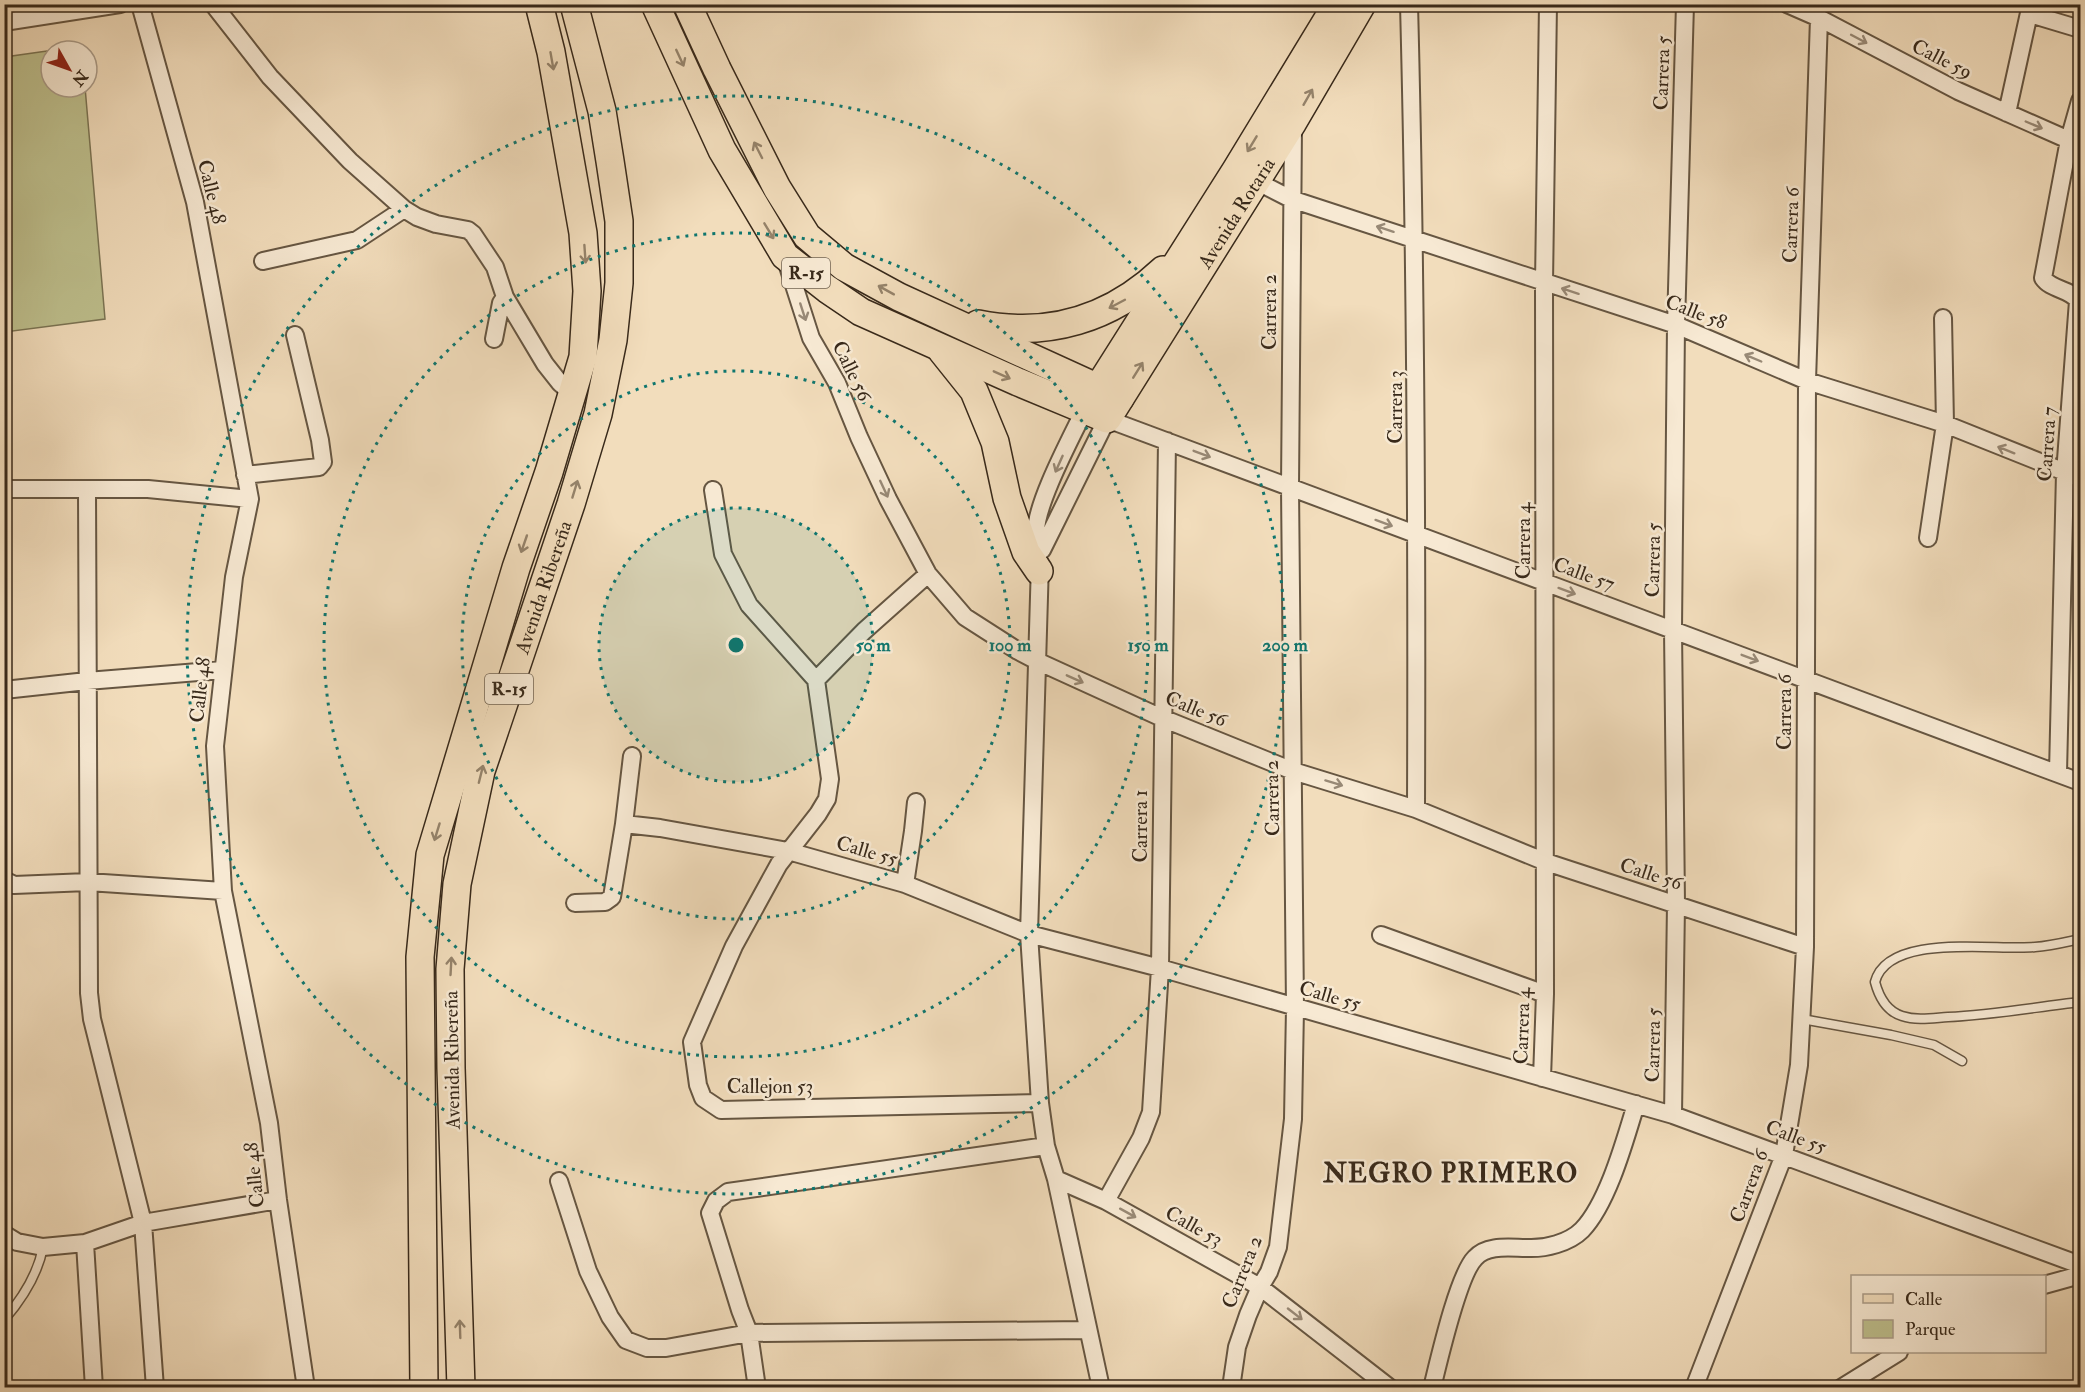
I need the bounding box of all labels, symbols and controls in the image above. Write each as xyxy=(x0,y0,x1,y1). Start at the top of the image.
one-way arrow xyxy=(1850,33,1867,45)
street label: Calle 59 xyxy=(1908,33,1976,85)
street label: Carrera 5 xyxy=(1648,35,1676,111)
north arrow xyxy=(39,39,99,99)
one-way arrow xyxy=(674,48,686,66)
one-way arrow xyxy=(547,51,558,71)
text: N xyxy=(67,65,93,90)
one-way arrow xyxy=(1302,89,1314,106)
one-way arrow xyxy=(2024,120,2042,131)
one-way arrow xyxy=(1245,135,1257,152)
one-way arrow xyxy=(751,142,763,160)
street label: Avenida Rotaria xyxy=(1191,152,1281,274)
street label: Calle 48 xyxy=(192,157,232,227)
street label: Carrera 6 xyxy=(1777,186,1805,263)
one-way arrow xyxy=(764,222,776,239)
one-way arrow xyxy=(1376,223,1395,234)
one-way arrow xyxy=(580,243,591,263)
road number: R-15 xyxy=(782,258,830,288)
street label: Carrera 2 xyxy=(1257,274,1282,350)
one-way arrow xyxy=(878,284,895,296)
one-way arrow xyxy=(1561,285,1580,296)
street label: Calle 58 xyxy=(1662,289,1730,335)
one-way arrow xyxy=(1108,298,1126,310)
one-way arrow xyxy=(798,302,809,321)
street label: Calle 56 xyxy=(827,337,878,406)
one-way arrow xyxy=(1745,352,1763,363)
one-way arrow xyxy=(1133,362,1145,379)
one-way arrow xyxy=(992,370,1011,381)
street label: Carrera 3 xyxy=(1383,370,1408,444)
street label: Carrera 7 xyxy=(2032,406,2062,482)
one-way arrow xyxy=(1998,444,2016,455)
one-way arrow xyxy=(1192,450,1210,461)
one-way arrow xyxy=(1053,455,1065,473)
one-way arrow xyxy=(570,480,581,499)
one-way arrow xyxy=(878,480,890,498)
street label: Carrera 4 xyxy=(1511,501,1536,579)
street label: Avenida Ribereña xyxy=(509,517,577,658)
one-way arrow xyxy=(1374,518,1393,529)
street label: Carrera 5 xyxy=(1640,522,1666,598)
one-way arrow xyxy=(518,535,529,553)
street label: Calle 57 xyxy=(1550,551,1618,597)
one-way arrow xyxy=(1557,586,1576,597)
text: 50 m xyxy=(856,634,891,657)
text: 100 m xyxy=(989,634,1032,657)
text: 150 m xyxy=(1127,634,1170,657)
text: 200 m xyxy=(1262,634,1309,657)
centre of rings xyxy=(726,635,746,655)
one-way arrow xyxy=(1740,653,1759,664)
street label: Calle 48 xyxy=(184,656,216,724)
one-way arrow xyxy=(1066,673,1084,685)
street label: Carrera 6 xyxy=(1772,673,1797,750)
road number: R-15 xyxy=(485,674,533,704)
street label: Calle 56 xyxy=(1161,685,1231,733)
street label: Carrera 2 xyxy=(1259,760,1285,836)
one-way arrow xyxy=(476,765,488,784)
one-way arrow xyxy=(1324,778,1343,789)
street label: Carrera 1 xyxy=(1128,789,1153,863)
one-way arrow xyxy=(431,822,442,841)
street label: Calle 55 xyxy=(833,830,901,872)
street label: Calle 56 xyxy=(1617,852,1686,896)
one-way arrow xyxy=(445,957,457,977)
street label: Calle 55 xyxy=(1296,975,1364,1017)
street label: Carrera 4 xyxy=(1508,986,1536,1065)
street label: Avenida Ribereña xyxy=(438,990,466,1131)
street label: Carrera 5 xyxy=(1640,1007,1666,1083)
street label: Callejon 53 xyxy=(727,1074,813,1099)
street label: Calle 55 xyxy=(1762,1114,1830,1160)
street label: Calle 48 xyxy=(238,1141,270,1209)
street label: Carrera 6 xyxy=(1724,1145,1774,1226)
district label: NEGRO PRIMERO xyxy=(1322,1158,1579,1190)
street label: Calle 53 xyxy=(1161,1200,1227,1252)
one-way arrow xyxy=(1119,1207,1136,1219)
street label: Carrera 2 xyxy=(1216,1232,1268,1312)
legend xyxy=(1851,1275,2046,1353)
text: Calle xyxy=(1905,1288,1943,1311)
one-way arrow xyxy=(1286,1307,1302,1320)
text: Parque xyxy=(1905,1318,1956,1341)
one-way arrow xyxy=(454,1320,466,1340)

